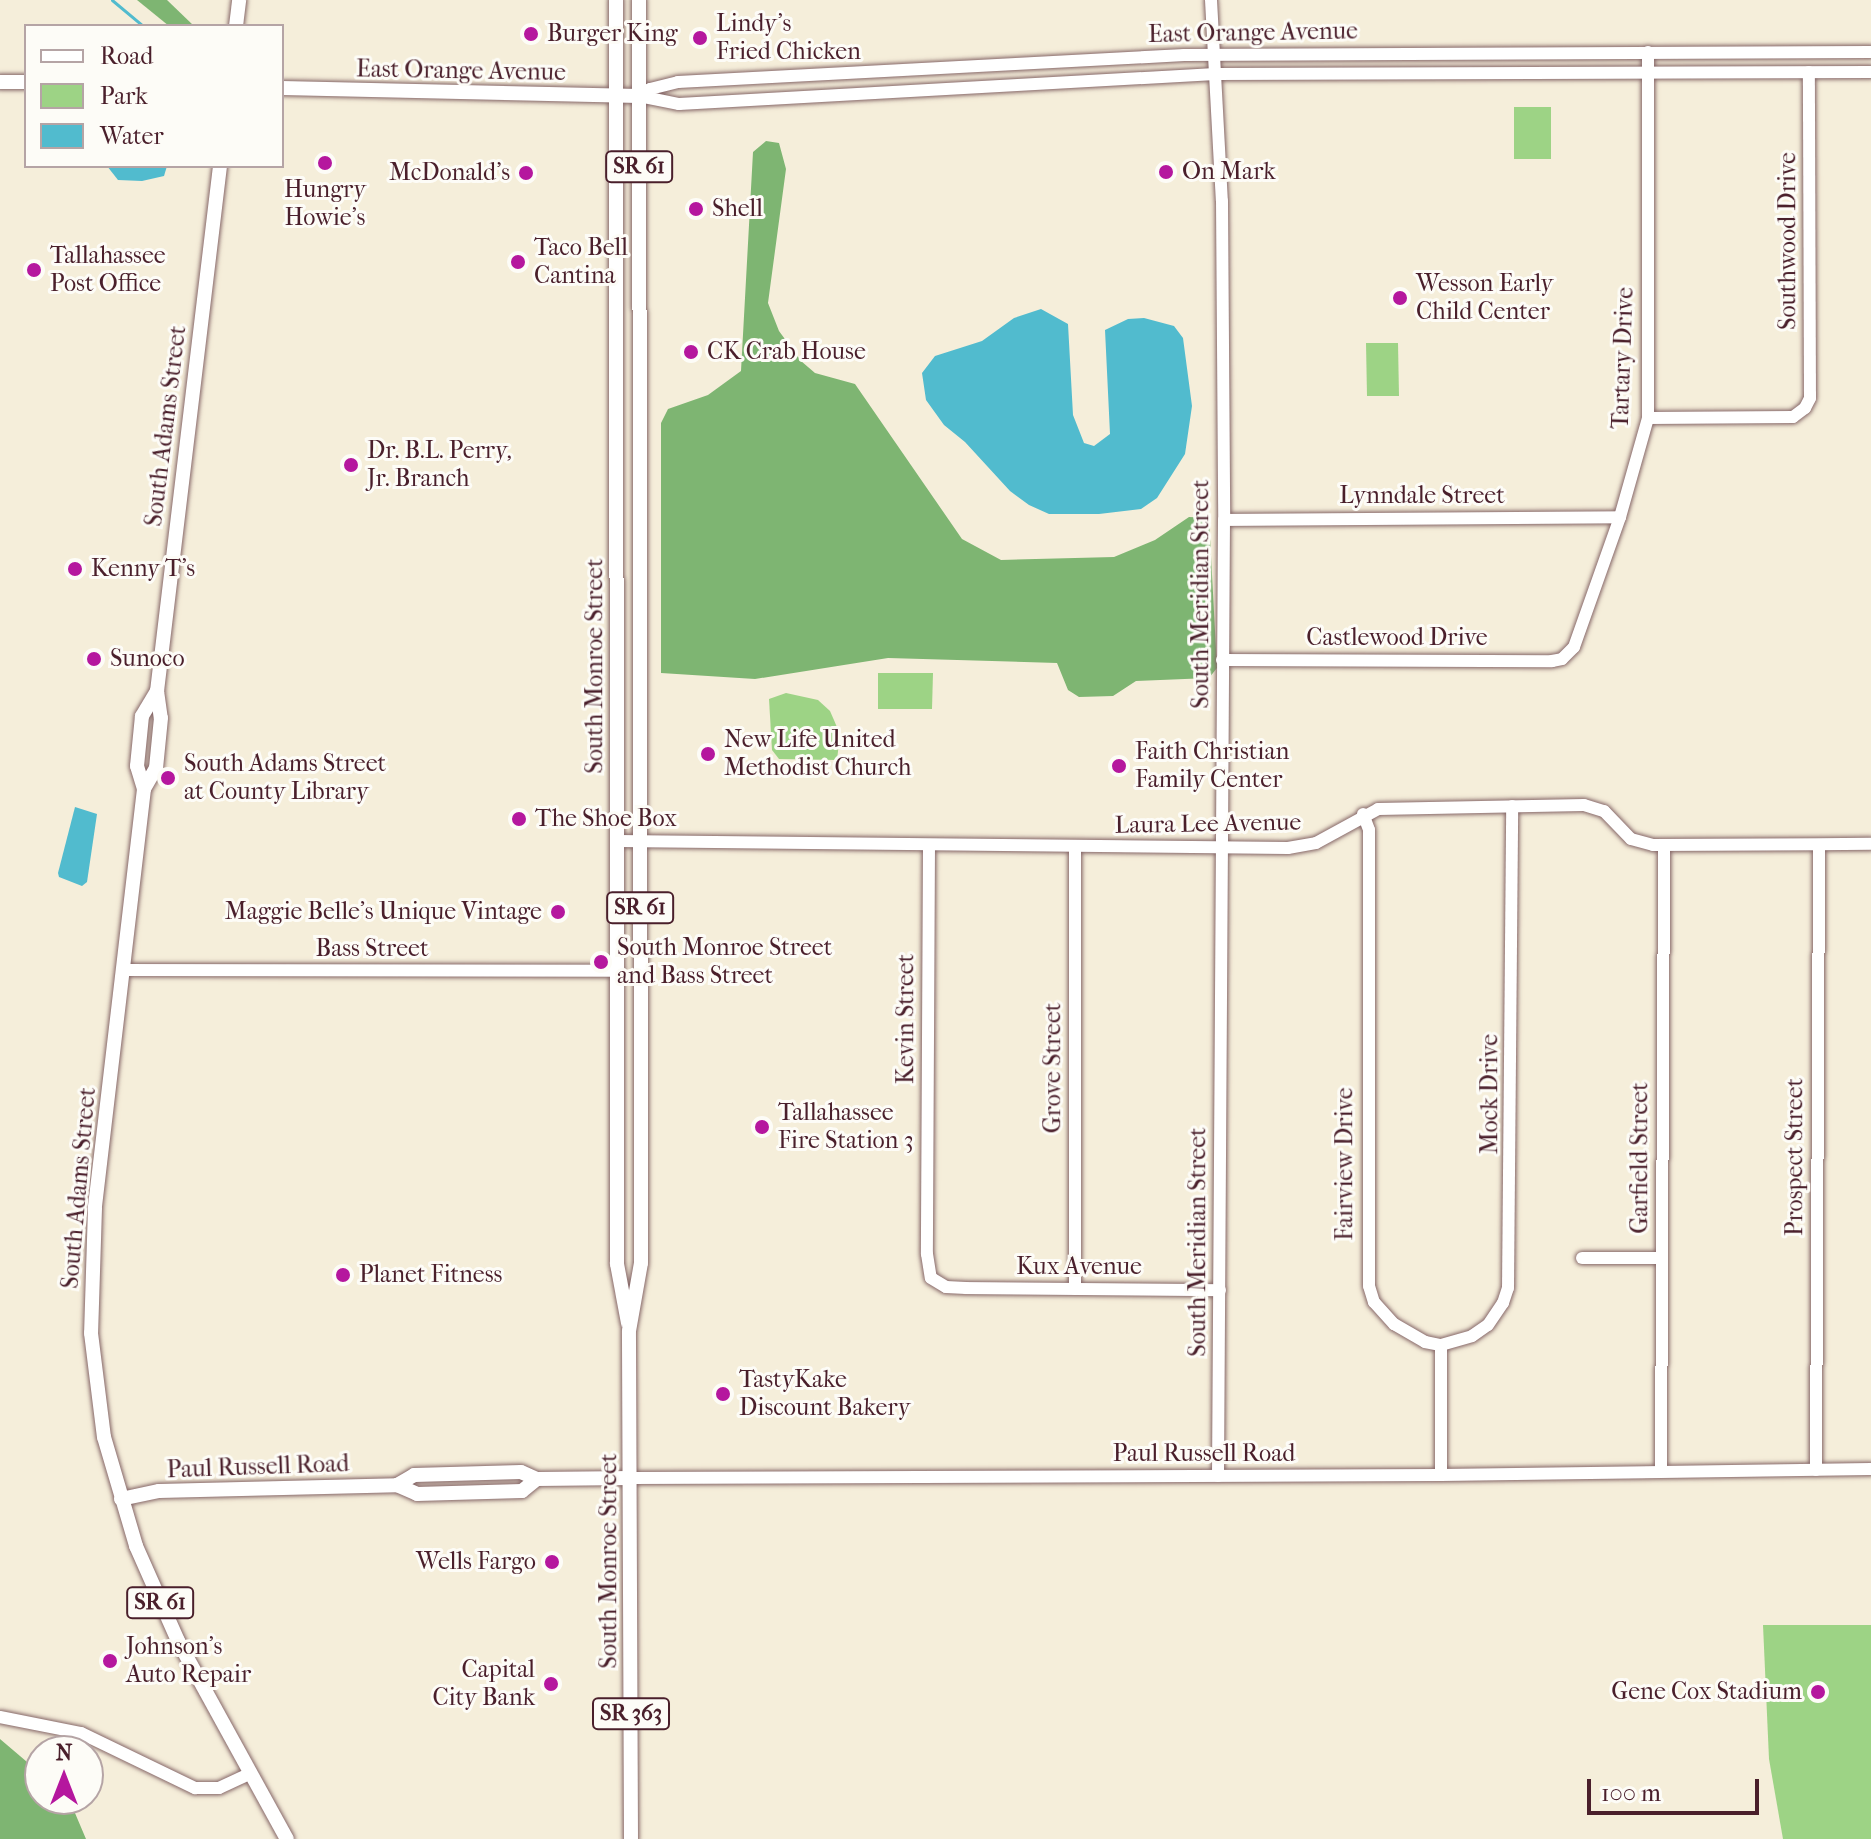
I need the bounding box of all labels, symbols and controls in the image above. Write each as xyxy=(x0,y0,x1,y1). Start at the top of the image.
place label: Lindy's Fried Chicken xyxy=(716,10,861,66)
street label: East Orange Avenue xyxy=(1148,17,1358,49)
place label: Burger King xyxy=(547,20,678,48)
legend xyxy=(24,24,284,168)
marker: Burger King xyxy=(522,25,540,43)
marker: Lindy's Fried Chicken xyxy=(691,29,709,47)
text: Road xyxy=(100,42,153,70)
street label: East Orange Avenue xyxy=(356,55,566,87)
text: Park xyxy=(100,82,148,110)
text: Water xyxy=(100,122,164,150)
road number: SR 61 xyxy=(605,149,673,185)
street label: Southwood Drive xyxy=(1774,152,1802,330)
marker: Hungry Howie's xyxy=(316,154,334,172)
place label: On Mark xyxy=(1182,158,1276,186)
place label: McDonald's xyxy=(389,159,510,187)
marker: On Mark xyxy=(1157,163,1175,181)
marker: McDonald's xyxy=(517,164,535,182)
place label: Hungry Howie's xyxy=(284,176,366,232)
place label: Shell xyxy=(712,195,763,223)
marker: Shell xyxy=(687,200,705,218)
place label: Taco Bell Cantina xyxy=(534,234,628,290)
place label: Tallahassee Post Office xyxy=(50,242,166,298)
marker: Taco Bell Cantina xyxy=(509,253,527,271)
marker: Tallahassee Post Office xyxy=(25,261,43,279)
place label: Wesson Early Child Center xyxy=(1416,270,1553,326)
street label: Tartary Drive xyxy=(1606,287,1640,429)
marker: Wesson Early Child Center xyxy=(1391,289,1409,307)
street label: South Adams Street xyxy=(139,324,193,528)
place label: CK Crab House xyxy=(707,338,866,366)
marker: CK Crab House xyxy=(682,343,700,361)
place label: Dr. B.L. Perry, Jr. Branch xyxy=(367,437,512,493)
marker: Dr. B.L. Perry, Jr. Branch xyxy=(342,456,360,474)
street label: South Meridian Street xyxy=(1187,479,1215,709)
street label: Lynndale Street xyxy=(1339,482,1505,510)
place label: Kenny T's xyxy=(91,555,195,583)
street label: South Monroe Street xyxy=(581,558,609,774)
marker: Kenny T's xyxy=(66,560,84,578)
street label: Castlewood Drive xyxy=(1306,624,1488,652)
place label: Sunoco xyxy=(110,645,185,673)
marker: Sunoco xyxy=(85,650,103,668)
place label: New Life United Methodist Church xyxy=(724,726,911,782)
place label: Faith Christian Family Center xyxy=(1135,738,1289,794)
marker: New Life United Methodist Church xyxy=(699,745,717,763)
place label: South Adams Street at County Library xyxy=(184,750,386,806)
marker: Faith Christian Family Center xyxy=(1110,757,1128,775)
marker: South Adams Street at County Library xyxy=(159,769,177,787)
place label: The Shoe Box xyxy=(535,805,677,833)
street label: Laura Lee Avenue xyxy=(1114,808,1302,840)
marker: The Shoe Box xyxy=(510,810,528,828)
road number: SR 61 xyxy=(606,890,674,926)
place label: Maggie Belle's Unique Vintage xyxy=(225,898,542,926)
marker: Maggie Belle's Unique Vintage xyxy=(549,903,567,921)
place label: South Monroe Street and Bass Street xyxy=(617,934,832,990)
street label: Bass Street xyxy=(316,935,428,963)
marker: South Monroe Street and Bass Street xyxy=(592,953,610,971)
street label: Kevin Street xyxy=(892,954,920,1084)
street label: Grove Street xyxy=(1039,1003,1067,1133)
street label: Mock Drive xyxy=(1476,1034,1504,1154)
street label: Prospect Street xyxy=(1781,1078,1809,1236)
street label: Garfield Street xyxy=(1626,1082,1654,1234)
street label: South Adams Street xyxy=(56,1086,102,1290)
street label: Fairview Drive xyxy=(1331,1087,1359,1241)
place label: Tallahassee Fire Station 3 xyxy=(778,1099,914,1155)
marker: Tallahassee Fire Station 3 xyxy=(753,1118,771,1136)
street label: South Meridian Street xyxy=(1184,1127,1212,1357)
street label: Kux Avenue xyxy=(1016,1253,1142,1281)
place label: Planet Fitness xyxy=(359,1261,502,1289)
marker: Planet Fitness xyxy=(334,1266,352,1284)
place label: TastyKake Discount Bakery xyxy=(739,1366,910,1422)
marker: TastyKake Discount Bakery xyxy=(714,1385,732,1403)
street label: Paul Russell Road xyxy=(1113,1440,1295,1468)
street label: Paul Russell Road xyxy=(166,1449,350,1485)
street label: South Monroe Street xyxy=(595,1453,623,1669)
place label: Wells Fargo xyxy=(416,1548,536,1576)
marker: Wells Fargo xyxy=(543,1553,561,1571)
road number: SR 61 xyxy=(126,1585,194,1621)
place label: Johnson's Auto Repair xyxy=(126,1633,251,1689)
marker: Johnson's Auto Repair xyxy=(101,1652,119,1670)
place label: Capital City Bank xyxy=(433,1656,535,1712)
marker: Capital City Bank xyxy=(542,1675,560,1693)
place label: Gene Cox Stadium xyxy=(1611,1678,1802,1706)
marker: Gene Cox Stadium xyxy=(1809,1683,1827,1701)
road number: SR 363 xyxy=(591,1696,671,1732)
north arrow xyxy=(24,1735,104,1815)
text: N xyxy=(56,1740,72,1766)
scale bar xyxy=(1591,1763,1763,1813)
text: 100 m xyxy=(1601,1779,1661,1807)

